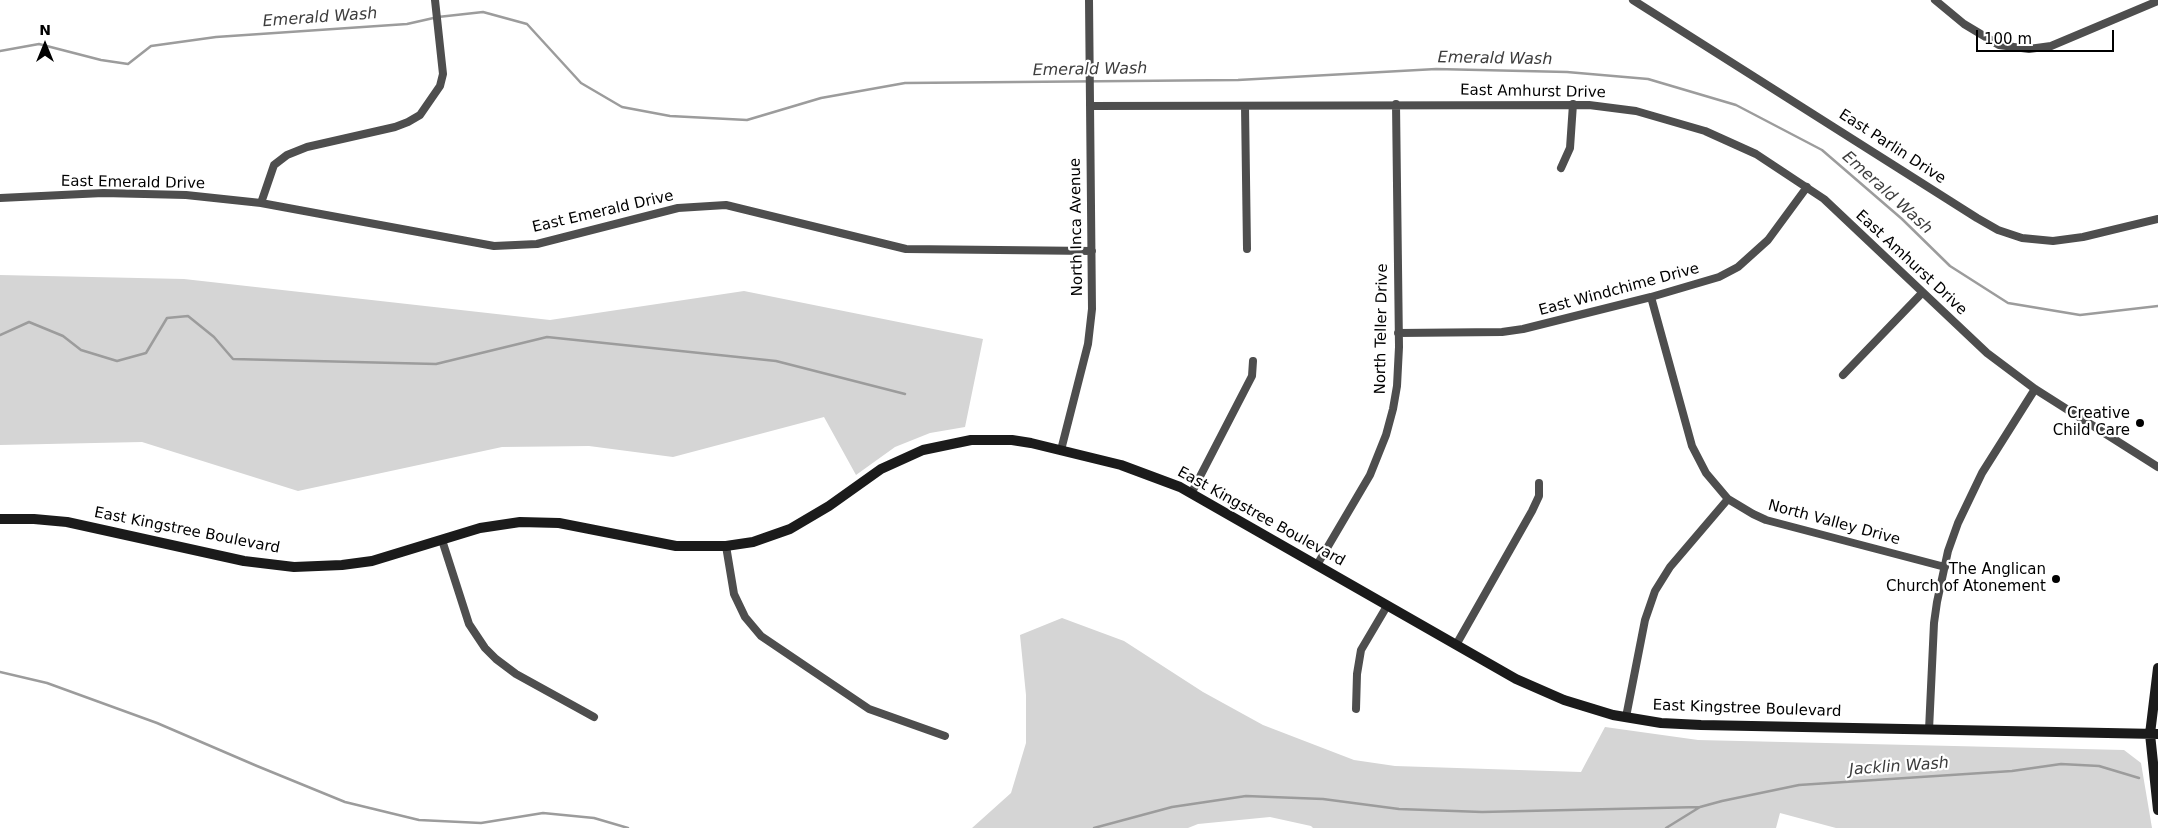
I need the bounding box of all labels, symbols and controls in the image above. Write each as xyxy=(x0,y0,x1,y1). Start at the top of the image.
water label: Emerald Wash xyxy=(262,4,378,32)
north arrow xyxy=(20,20,70,70)
scale bar xyxy=(1978,20,2116,52)
text: N xyxy=(39,22,51,38)
text: 100 m xyxy=(1984,30,2032,48)
water label: Emerald Wash xyxy=(1437,48,1553,70)
water label: Emerald Wash xyxy=(1032,59,1148,81)
street label: East Amhurst Drive xyxy=(1460,82,1606,102)
street label: East Parlin Drive xyxy=(1835,106,1949,188)
water label: Emerald Wash xyxy=(1838,147,1936,239)
street label: North Inca Avenue xyxy=(1067,158,1087,296)
street label: East Emerald Drive xyxy=(61,173,205,193)
street label: East Emerald Drive xyxy=(531,187,675,237)
street label: East Amhurst Drive xyxy=(1852,207,1970,319)
street label: East Windchime Drive xyxy=(1537,260,1701,320)
street label: North Teller Drive xyxy=(1372,263,1392,395)
place label: Creative Child Care xyxy=(2053,405,2130,440)
marker: Creative Child Care xyxy=(2134,417,2146,429)
street label: East Kingstree Boulevard xyxy=(1174,463,1348,571)
street label: North Valley Drive xyxy=(1766,497,1902,549)
street label: East Kingstree Boulevard xyxy=(93,504,281,558)
place label: The Anglican Church of Atonement xyxy=(1886,561,2046,596)
marker: The Anglican Church of Atonement xyxy=(2050,573,2062,585)
street label: East Kingstree Boulevard xyxy=(1652,697,1842,721)
water label: Jacklin Wash xyxy=(1848,754,1950,780)

